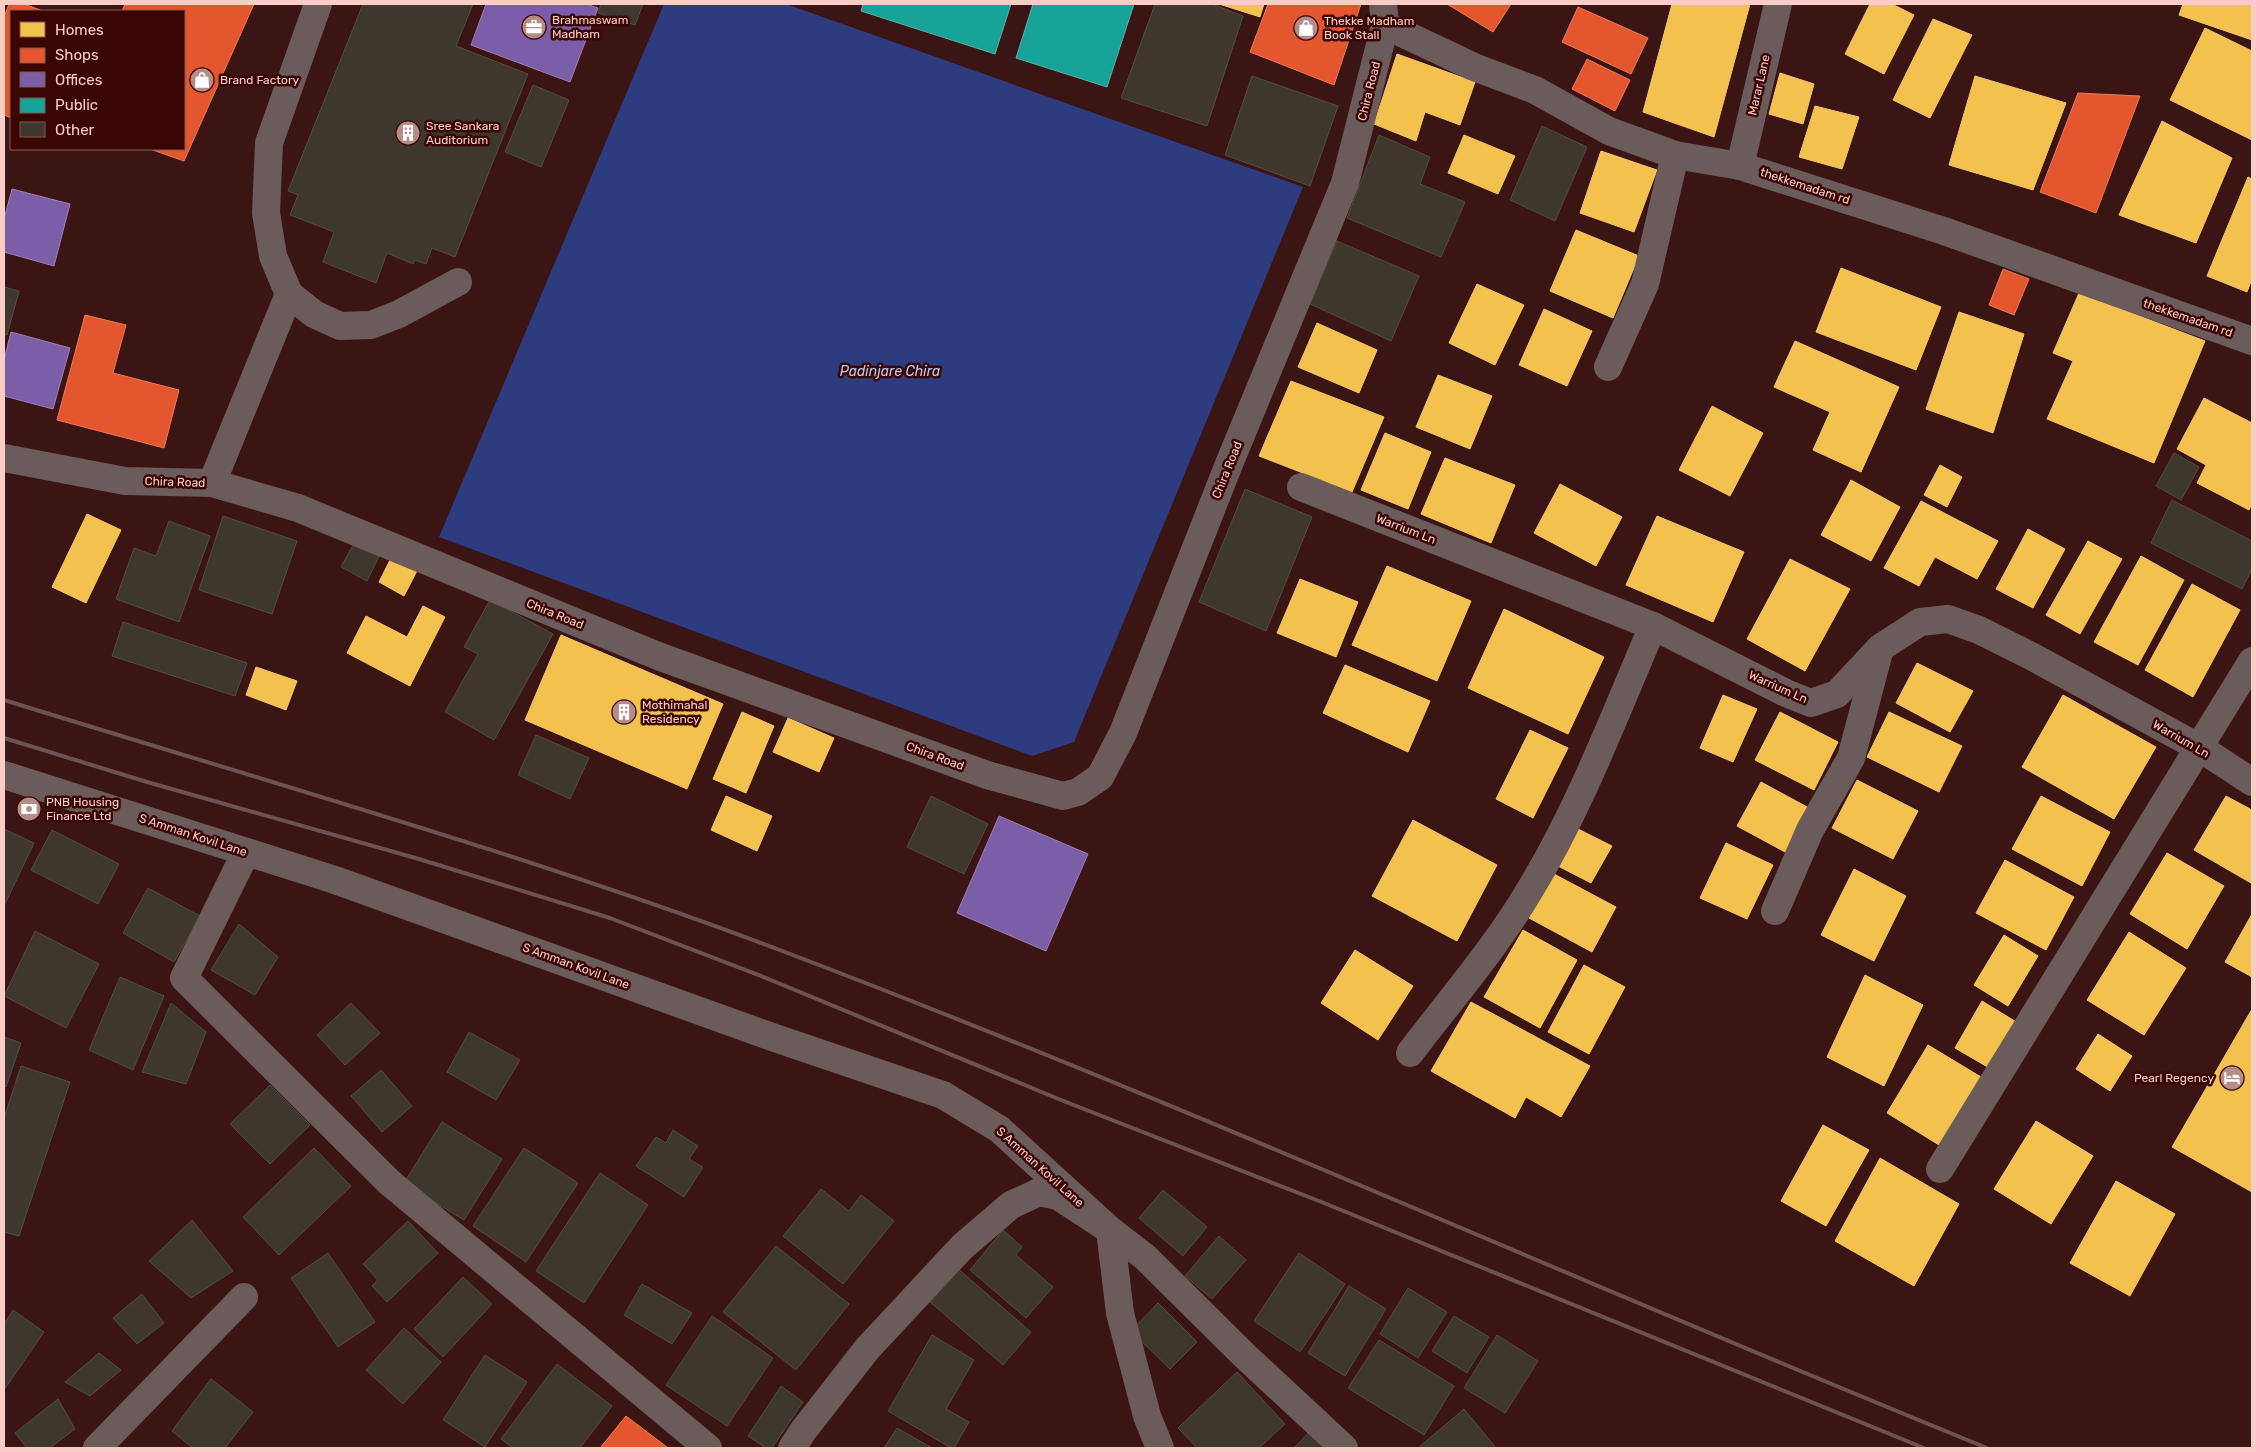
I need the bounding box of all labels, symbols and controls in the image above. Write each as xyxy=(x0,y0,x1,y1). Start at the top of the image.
legend xyxy=(10,10,185,150)
place label: Brahmaswam Madham xyxy=(552,13,628,41)
office icon: Brahmaswam Madham xyxy=(521,14,547,40)
place label: Thekke Madham Book Stall xyxy=(1324,14,1414,42)
shop icon: Thekke Madham Book Stall xyxy=(1293,15,1319,41)
text: Homes xyxy=(55,21,104,39)
text: Shops xyxy=(55,46,99,64)
street label: Marar Lane xyxy=(1745,53,1773,117)
street label: Chira Road xyxy=(1355,60,1383,122)
shop icon: Brand Factory xyxy=(189,67,215,93)
text: Offices xyxy=(55,71,103,89)
place label: Brand Factory xyxy=(220,73,300,87)
text: Public xyxy=(55,96,98,114)
place label: Sree Sankara Auditorium xyxy=(426,119,499,147)
building icon: Sree Sankara Auditorium xyxy=(395,120,421,146)
text: Other xyxy=(55,121,95,139)
street label: thekkemadam rd xyxy=(1758,165,1852,207)
street label: thekkemadam rd xyxy=(2141,296,2235,340)
water label: Padinjare Chira xyxy=(840,363,940,380)
street label: Chira Road xyxy=(1209,439,1245,501)
street label: Chira Road xyxy=(144,474,206,490)
street label: Warrium Ln xyxy=(1374,511,1438,547)
street label: Chira Road xyxy=(524,596,586,632)
street label: Warrium Ln xyxy=(1746,668,1810,706)
place label: Mothimahal Residency xyxy=(642,698,707,726)
building icon: Mothimahal Residency xyxy=(611,699,637,725)
street label: Warrium Ln xyxy=(2150,717,2212,761)
street label: Chira Road xyxy=(904,739,966,773)
place label: PNB Housing Finance Ltd xyxy=(46,795,119,823)
bank icon: PNB Housing Finance Ltd xyxy=(16,796,42,822)
street label: S Amman Kovil Lane xyxy=(137,811,249,859)
street label: S Amman Kovil Lane xyxy=(521,940,632,992)
hotel icon: Pearl Regency xyxy=(2219,1065,2245,1091)
place label: Pearl Regency xyxy=(2134,1071,2214,1085)
street label: S Amman Kovil Lane xyxy=(993,1124,1087,1210)

